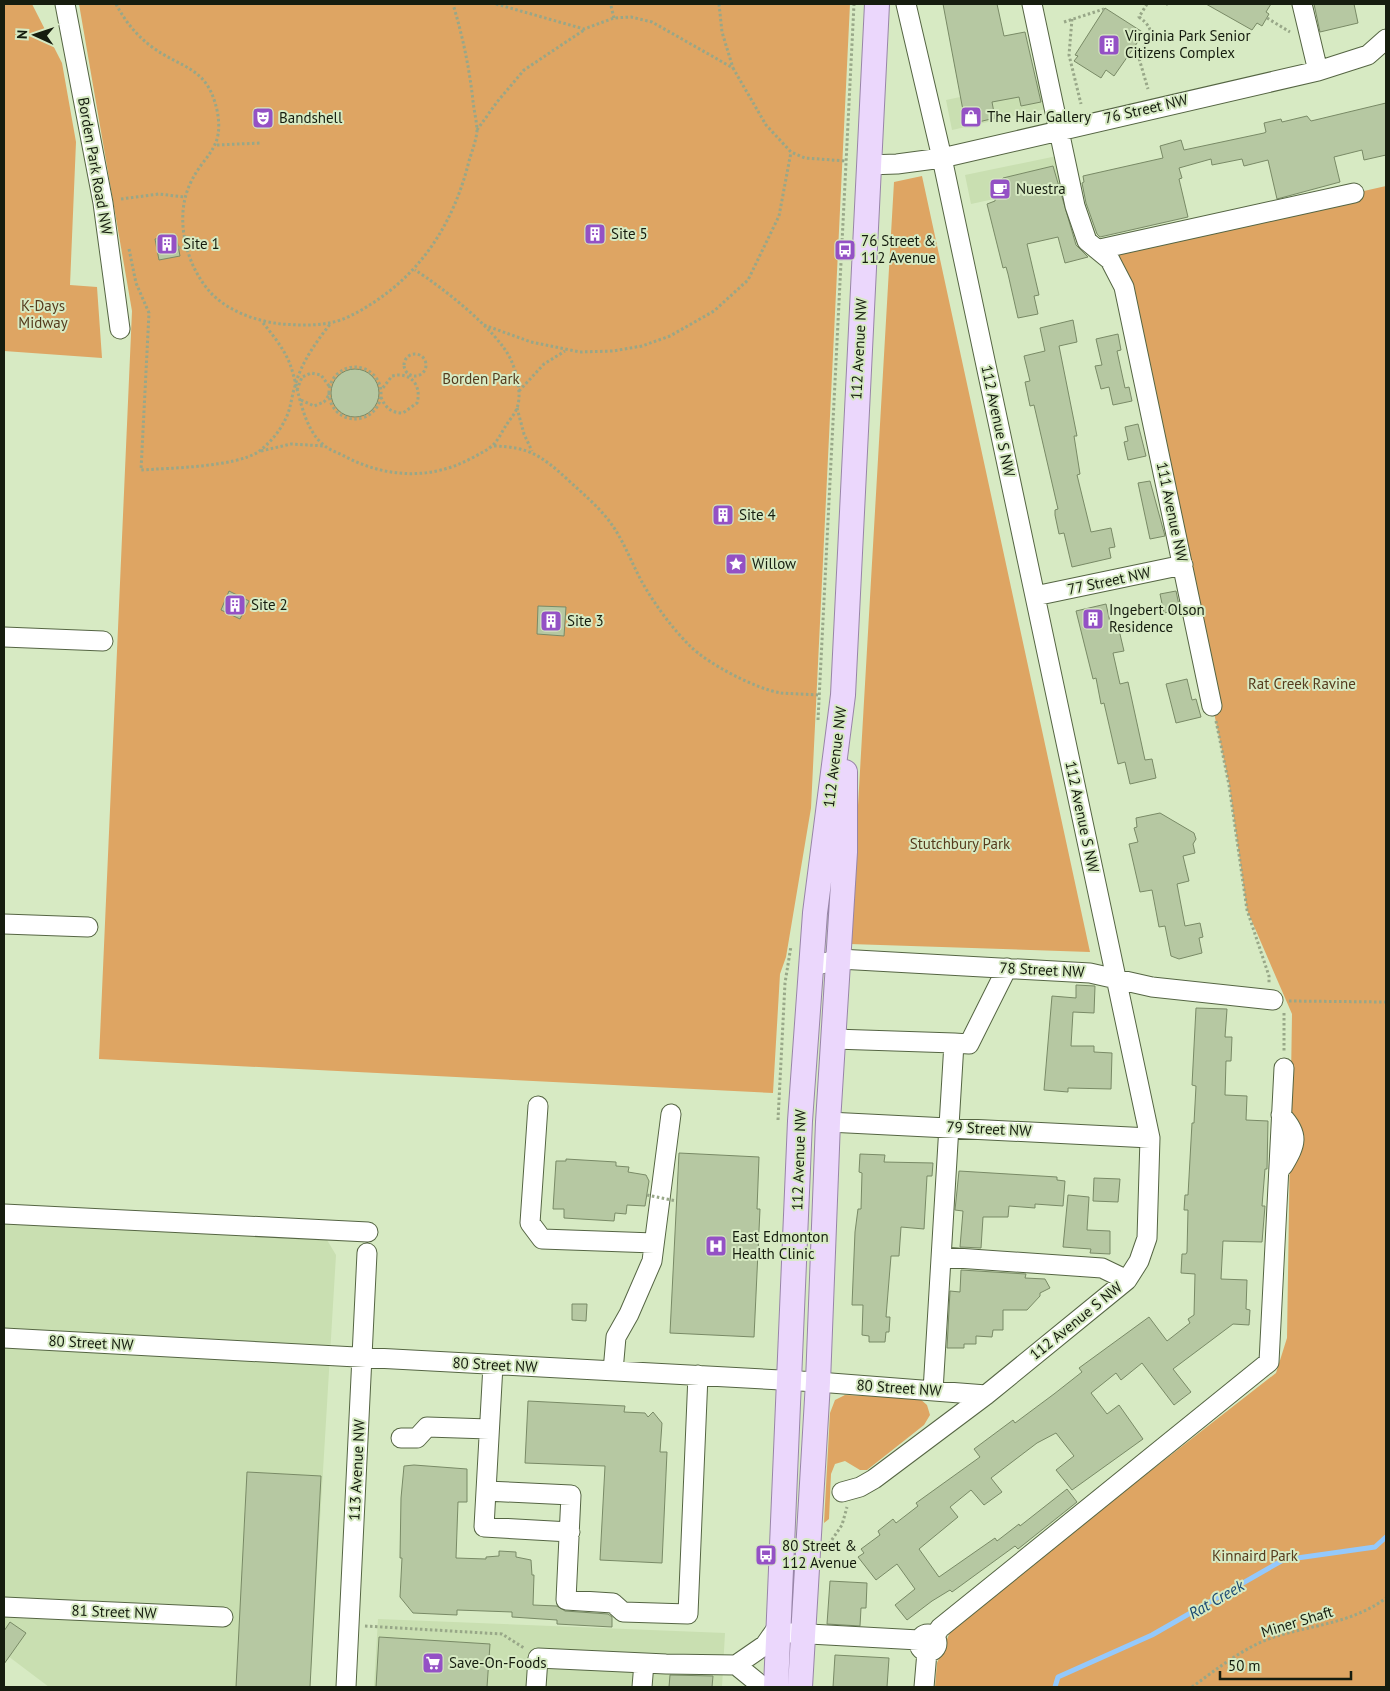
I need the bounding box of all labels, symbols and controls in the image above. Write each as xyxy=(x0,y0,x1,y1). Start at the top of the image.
north arrow xyxy=(10,10,60,60)
place label: Virginia Park Senior Citizens Complex xyxy=(1124,26,1250,62)
text: N xyxy=(13,29,31,39)
building icon: Virginia Park Senior Citizens Complex xyxy=(1097,33,1121,57)
street label: 76 Street NW xyxy=(1102,90,1190,127)
street label: Borden Park Road NW xyxy=(74,96,117,237)
shop icon: The Hair Gallery xyxy=(959,105,983,129)
theatre icon: Bandshell xyxy=(251,106,275,130)
place label: The Hair Gallery xyxy=(987,107,1091,126)
place label: Bandshell xyxy=(279,108,343,127)
cafe icon: Nuestra xyxy=(988,177,1012,201)
place label: Nuestra xyxy=(1016,179,1066,198)
building icon: Site 5 xyxy=(583,222,607,246)
place label: Site 5 xyxy=(611,224,648,243)
place label: 76 Street & 112 Avenue xyxy=(861,231,936,267)
building icon: Site 1 xyxy=(155,232,179,256)
place label: Site 1 xyxy=(183,234,220,253)
bus stop icon: 76 Street & 112 Avenue xyxy=(833,238,857,262)
park label: K-Days Midway xyxy=(18,296,68,332)
street label: 112 Avenue NW xyxy=(846,297,871,400)
street label: 112 Avenue S NW xyxy=(977,363,1020,479)
park label: Borden Park xyxy=(442,369,521,388)
street label: 111 Avenue NW xyxy=(1153,460,1192,564)
building icon: Site 4 xyxy=(711,503,735,527)
place label: Site 4 xyxy=(739,505,776,524)
place icon: Willow xyxy=(724,552,748,576)
place label: Willow xyxy=(752,554,796,573)
street label: 77 Street NW xyxy=(1066,562,1153,599)
building icon: Site 2 xyxy=(223,593,247,617)
place label: Site 2 xyxy=(251,595,288,614)
place label: Ingebert Olson Residence xyxy=(1109,600,1205,636)
building icon: Ingebert Olson Residence xyxy=(1081,607,1105,631)
building icon: Site 3 xyxy=(539,609,563,633)
place label: Site 3 xyxy=(567,611,604,630)
park label: Rat Creek Ravine xyxy=(1248,674,1356,693)
street label: 112 Avenue NW xyxy=(819,705,850,808)
street label: 112 Avenue S NW xyxy=(1061,759,1104,875)
park label: Stutchbury Park xyxy=(910,834,1011,853)
street label: 78 Street NW xyxy=(999,958,1086,981)
street label: 112 Avenue NW xyxy=(787,1108,810,1211)
street label: 79 Street NW xyxy=(946,1117,1033,1140)
place label: East Edmonton Health Clinic xyxy=(732,1227,829,1263)
hospital icon: East Edmonton Health Clinic xyxy=(704,1234,728,1258)
street label: 112 Avenue S NW xyxy=(1026,1277,1126,1364)
street label: 80 Street NW xyxy=(48,1331,135,1354)
street label: 80 Street NW xyxy=(452,1353,539,1376)
street label: 80 Street NW xyxy=(856,1375,943,1400)
street label: 113 Avenue NW xyxy=(344,1418,369,1521)
place label: 80 Street & 112 Avenue xyxy=(782,1536,857,1572)
bus stop icon: 80 Street & 112 Avenue xyxy=(754,1543,778,1567)
park label: Kinnaird Park xyxy=(1212,1546,1299,1565)
water label: Rat Creek xyxy=(1185,1575,1248,1623)
street label: 81 Street NW xyxy=(71,1601,157,1623)
street label: Miner Shaft xyxy=(1259,1602,1335,1641)
scale bar xyxy=(1220,1648,1351,1680)
supermarket icon: Save-On-Foods xyxy=(421,1651,445,1675)
place label: Save-On-Foods xyxy=(449,1653,547,1672)
text: 50 m xyxy=(1228,1656,1261,1675)

